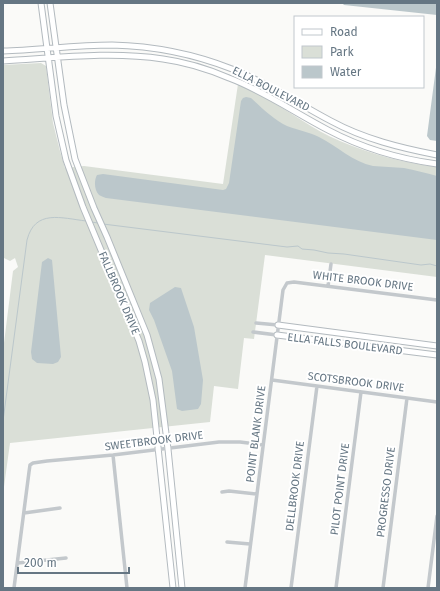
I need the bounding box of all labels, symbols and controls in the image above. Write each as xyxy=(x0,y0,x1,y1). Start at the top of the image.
legend xyxy=(294,16,424,88)
text: Road xyxy=(330,25,358,39)
text: Park xyxy=(330,45,354,59)
street label: ELLA BOULEVARD xyxy=(230,64,312,114)
text: Water xyxy=(330,65,362,79)
street label: FALLBROOK DRIVE xyxy=(96,250,142,337)
street label: WHITE BROOK DRIVE xyxy=(312,268,414,294)
street label: ELLA FALLS BOULEVARD xyxy=(287,330,403,358)
street label: SCOTSBROOK DRIVE xyxy=(307,370,405,394)
street label: POINT BLANK DRIVE xyxy=(244,385,268,483)
street label: SWEETBROOK DRIVE xyxy=(104,428,204,454)
street label: DELLBROOK DRIVE xyxy=(283,440,307,532)
street label: PILOT POINT DRIVE xyxy=(328,442,352,536)
street label: PROGRESSO DRIVE xyxy=(374,446,398,538)
scale bar xyxy=(18,549,129,575)
text: 200 m xyxy=(24,556,57,570)

